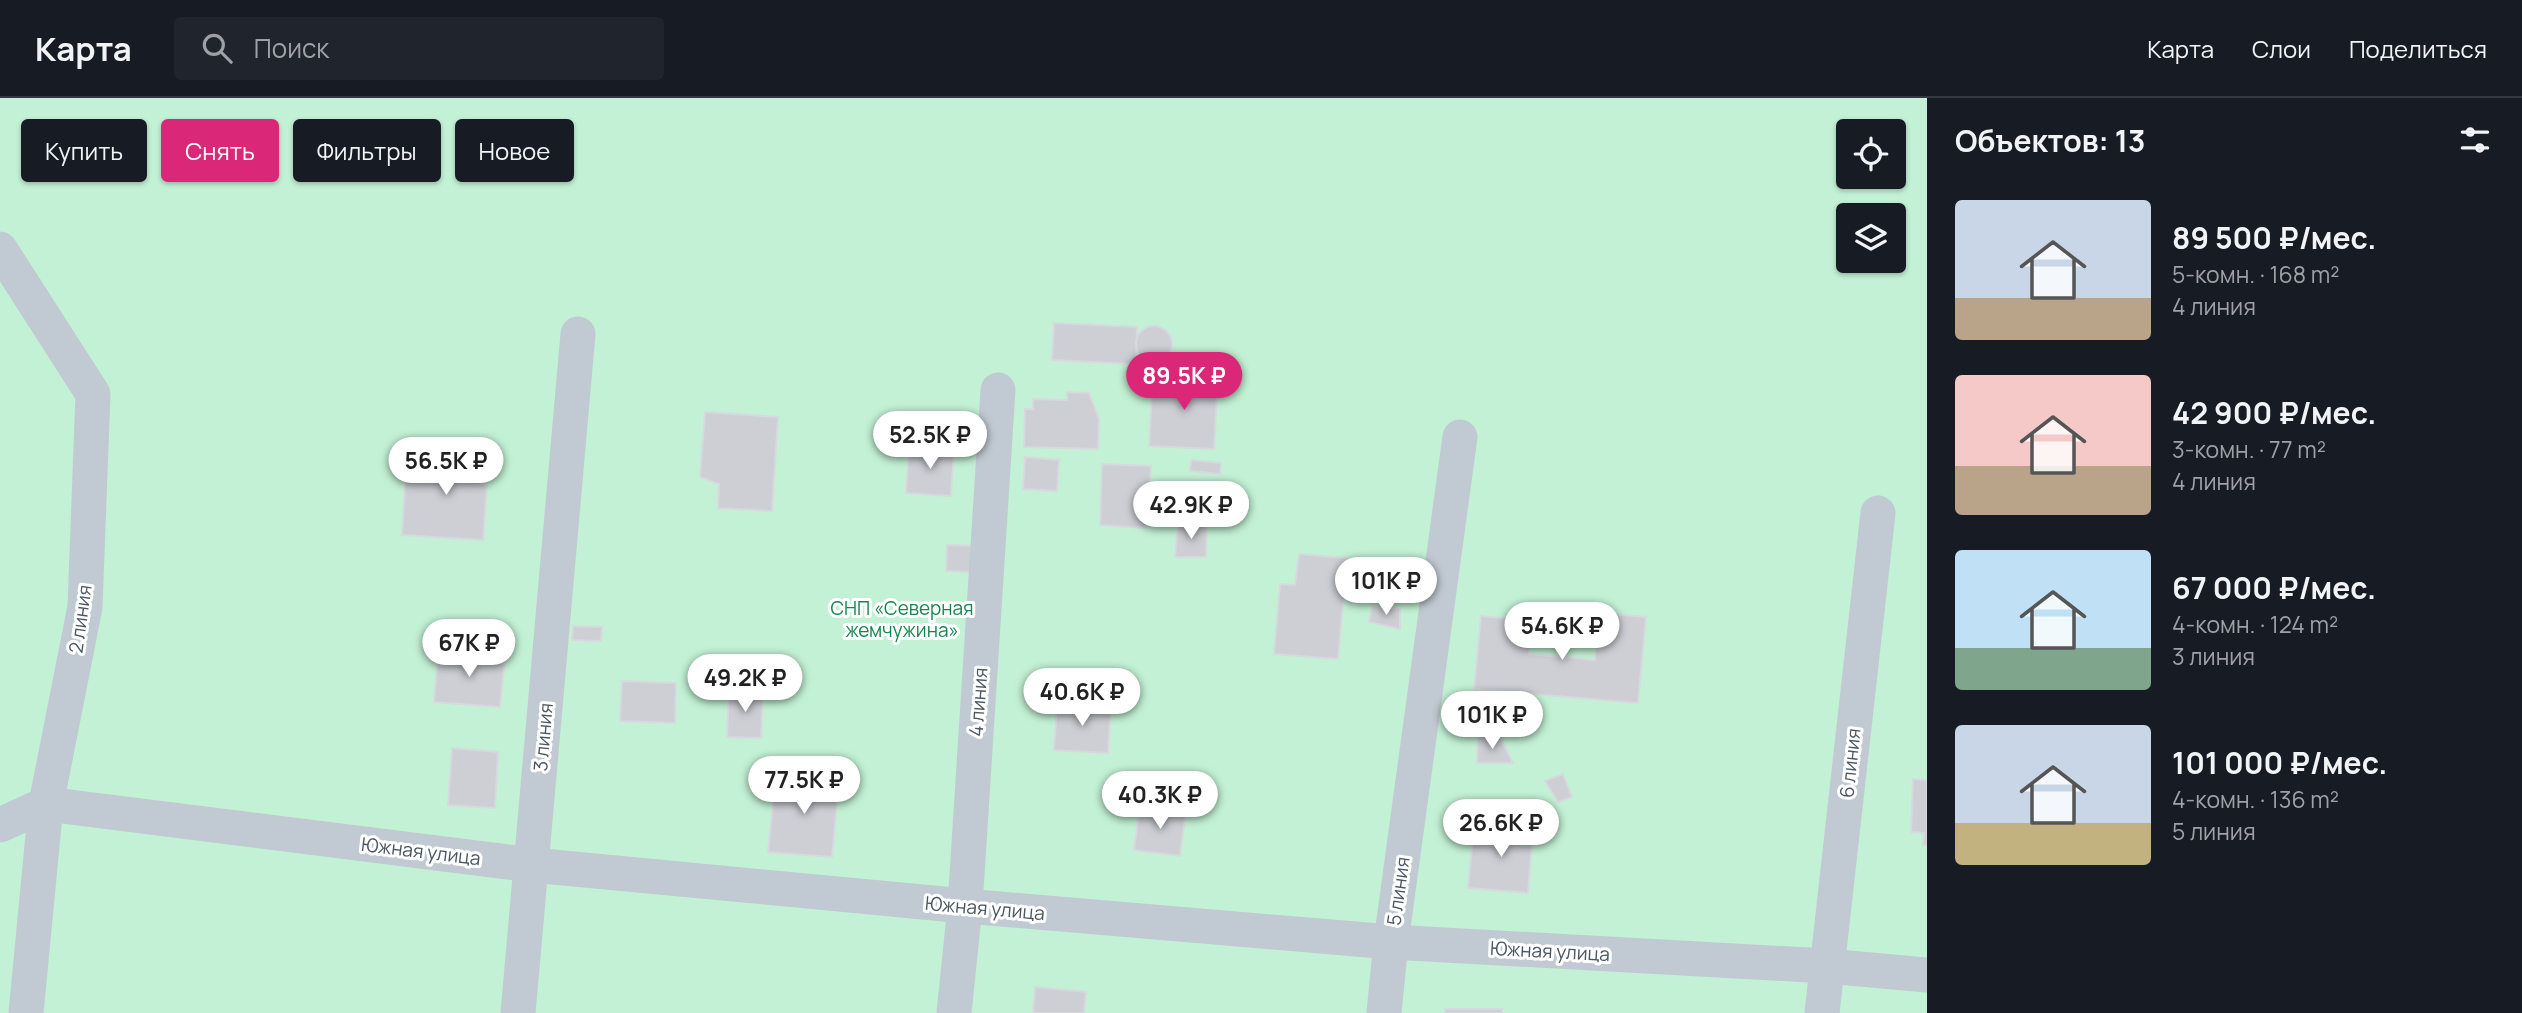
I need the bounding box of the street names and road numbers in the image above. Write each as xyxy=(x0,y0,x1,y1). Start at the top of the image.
street label: 2 линия xyxy=(62,583,98,655)
street label: 4 линия xyxy=(963,667,993,737)
street label: 3 линия xyxy=(527,702,559,772)
street label: 6 линия xyxy=(1833,727,1867,799)
street label: Южная улица xyxy=(360,831,482,871)
street label: 5 линия xyxy=(1380,855,1416,927)
street label: Южная улица xyxy=(924,890,1046,926)
street label: Южная улица xyxy=(1489,935,1611,967)

